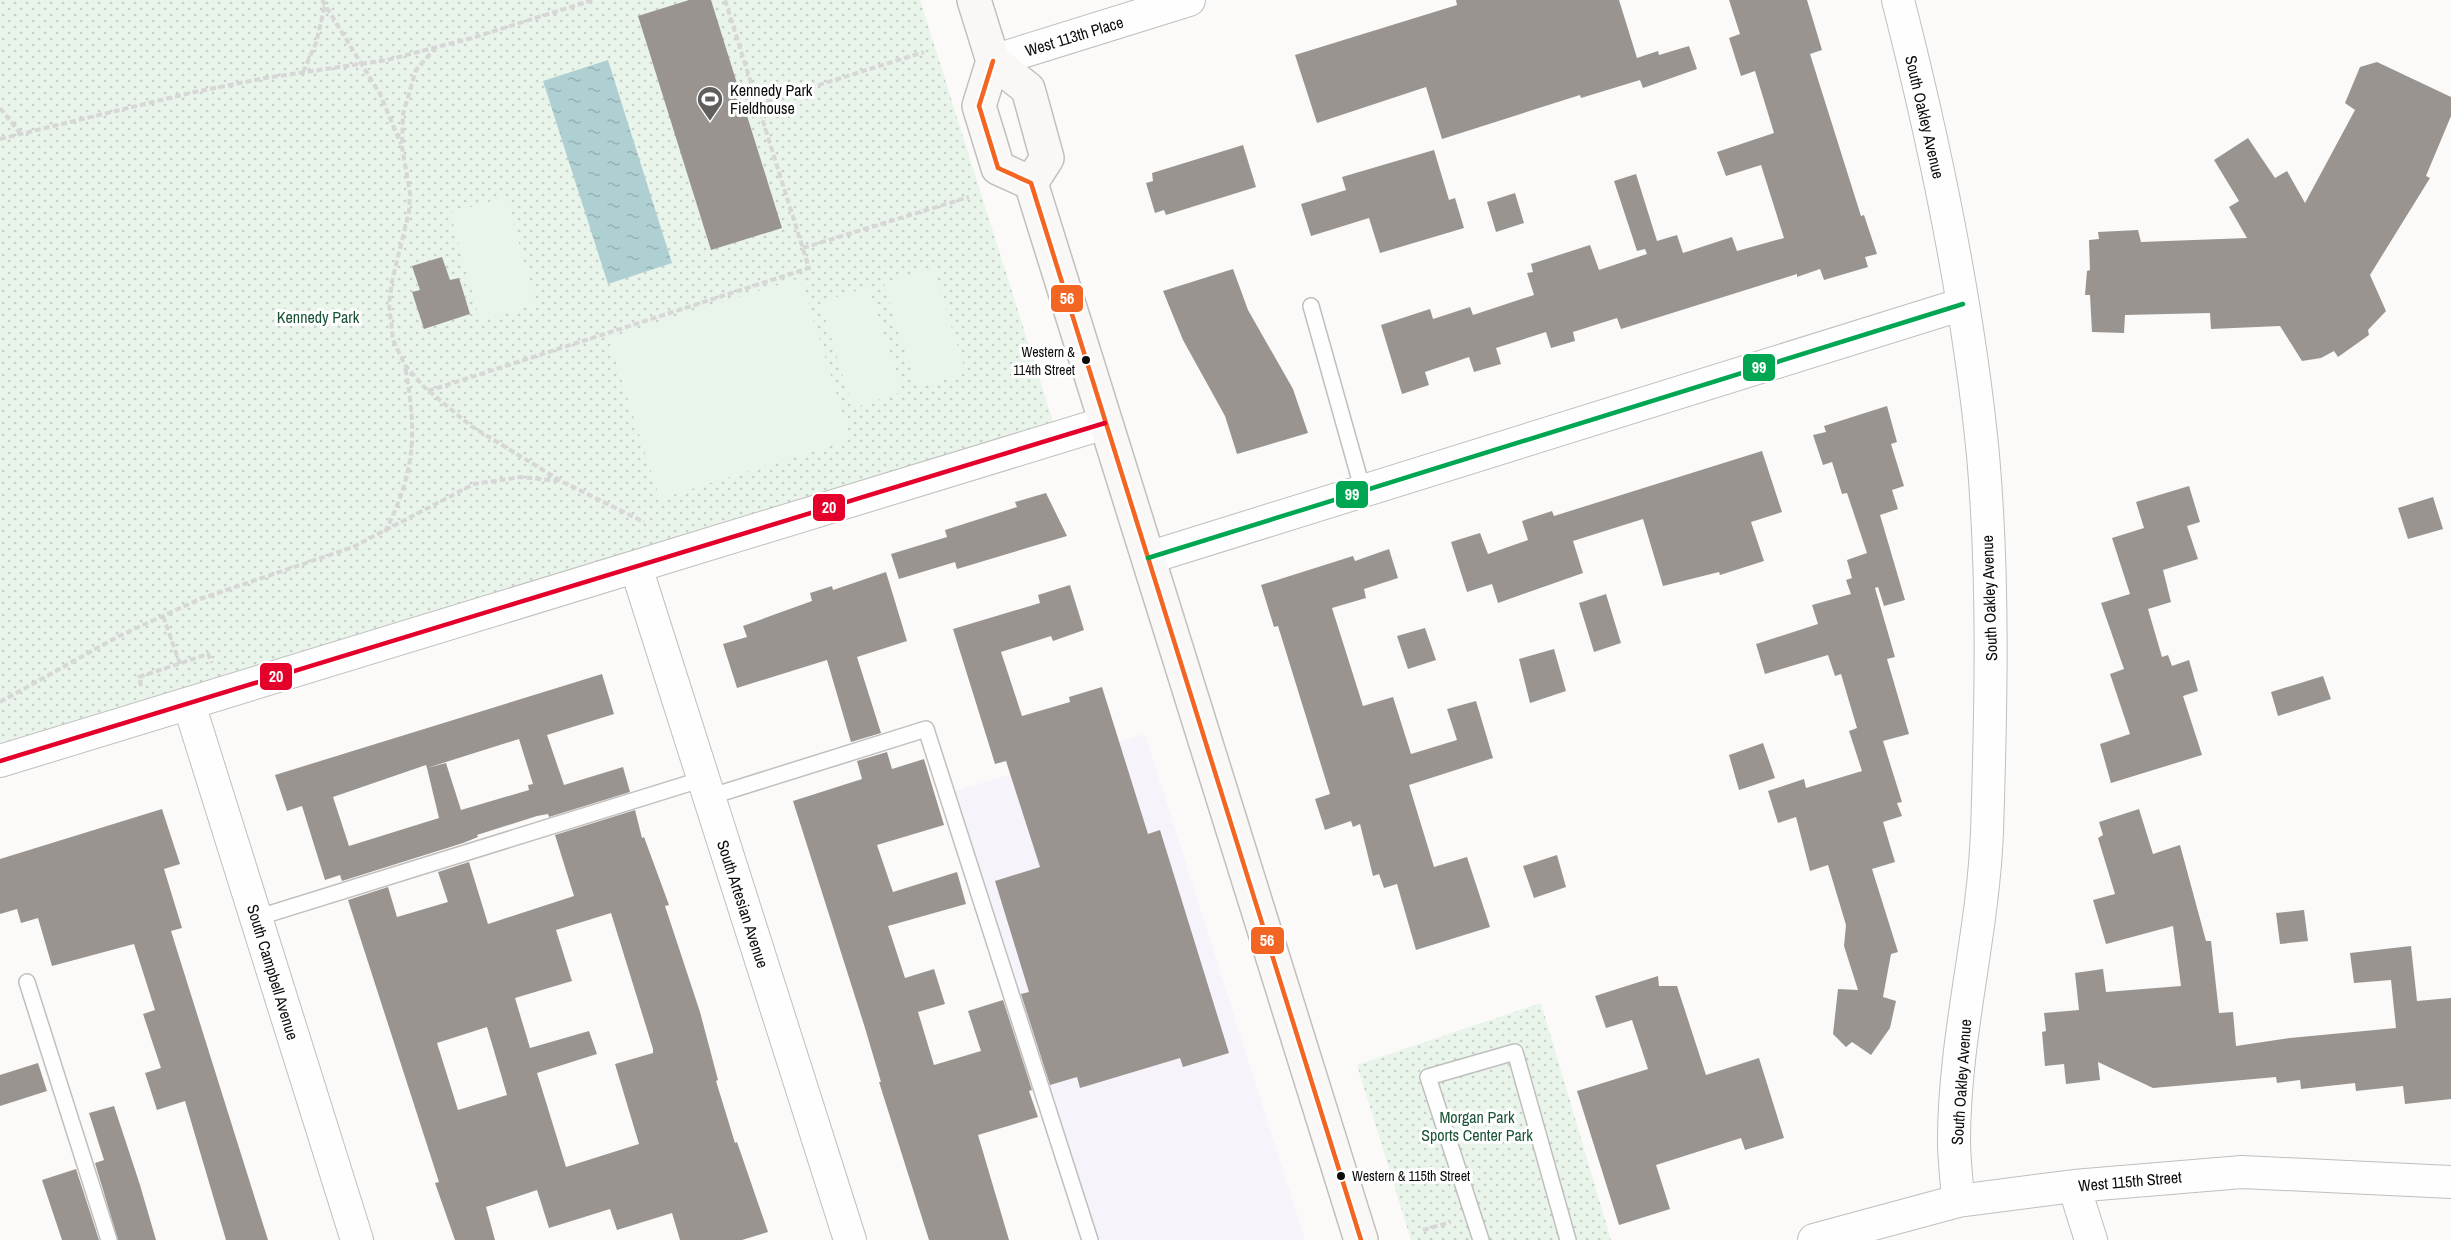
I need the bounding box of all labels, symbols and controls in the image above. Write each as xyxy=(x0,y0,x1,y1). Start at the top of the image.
street label: West 113th Place xyxy=(1022,11,1126,61)
street label: South Oakley Avenue xyxy=(1900,53,1950,181)
place label: Kennedy Park Fieldhouse xyxy=(730,79,813,119)
sports icon: Kennedy Park Fieldhouse xyxy=(695,84,725,122)
line badge: 56 xyxy=(1050,284,1084,313)
text: 56 xyxy=(1060,287,1074,309)
park label: Kennedy Park xyxy=(277,306,360,328)
place label: Western & 114th Street xyxy=(1013,343,1075,379)
line badge: 99 xyxy=(1742,353,1776,382)
marker: Western & 114th Street xyxy=(1080,354,1092,366)
text: 99 xyxy=(1752,356,1766,378)
line badge: 99 xyxy=(1335,480,1369,509)
text: 99 xyxy=(1345,483,1359,505)
line badge: 20 xyxy=(812,493,846,522)
text: 20 xyxy=(822,496,836,518)
street label: South Oakley Avenue xyxy=(1976,535,2002,661)
line badge: 20 xyxy=(259,662,293,691)
text: 20 xyxy=(269,665,283,687)
street label: South Artesian Avenue xyxy=(712,837,774,971)
street label: South Campbell Avenue xyxy=(242,902,304,1042)
line badge: 56 xyxy=(1250,926,1285,955)
text: 56 xyxy=(1260,929,1274,951)
street label: South Oakley Avenue xyxy=(1946,1018,1976,1146)
park label: Morgan Park Sports Center Park xyxy=(1421,1106,1533,1146)
street label: West 115th Street xyxy=(2077,1165,2183,1196)
place label: Western & 115th Street xyxy=(1352,1167,1470,1185)
marker: Western & 115th Street xyxy=(1335,1170,1347,1182)

